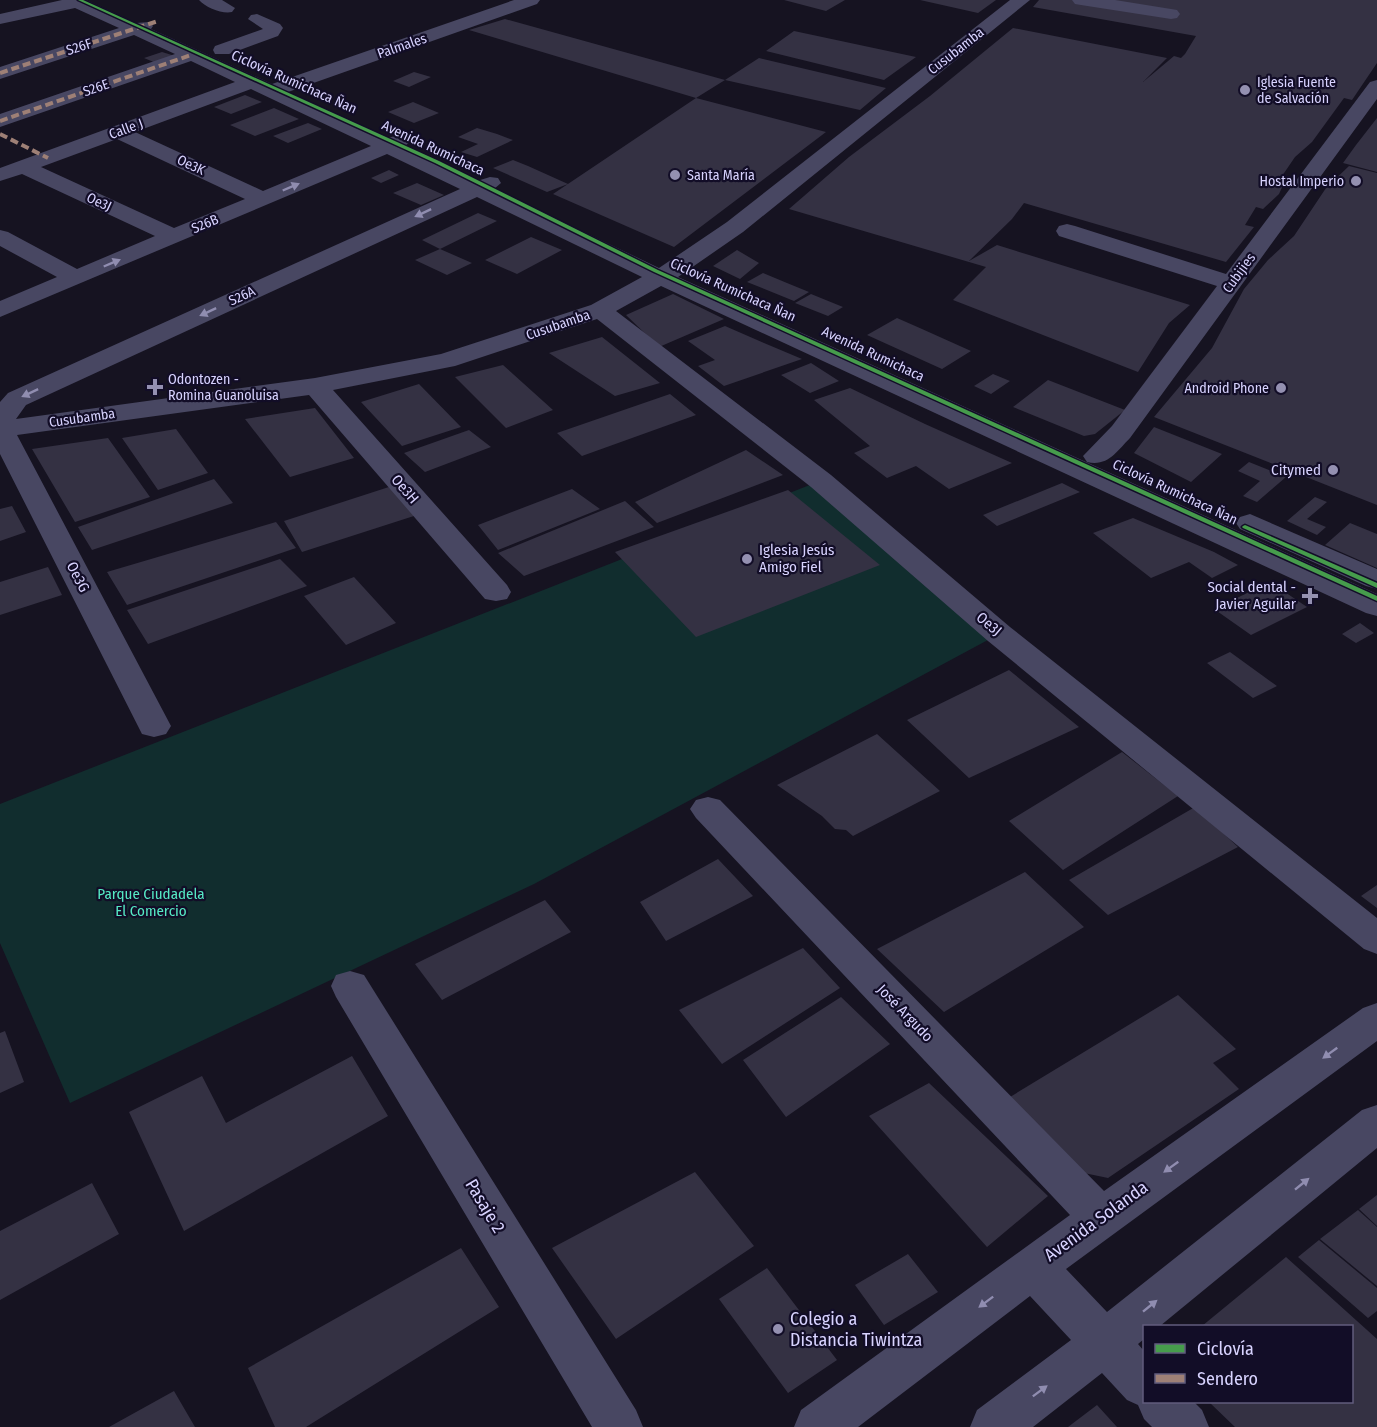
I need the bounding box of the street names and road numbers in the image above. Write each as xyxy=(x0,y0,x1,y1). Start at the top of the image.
street label: Cusubamba xyxy=(925,24,988,78)
street label: Palmales xyxy=(375,30,429,62)
street label: S26F xyxy=(64,35,94,59)
street label: Ciclovía Rumichaca Ñan xyxy=(229,47,359,117)
street label: S26E xyxy=(81,76,112,100)
street label: Calle J xyxy=(107,115,145,143)
street label: Avenida Rumichaca xyxy=(379,117,487,179)
street label: Oe3K xyxy=(174,151,208,179)
street label: Oe3J xyxy=(84,189,114,215)
street label: S26B xyxy=(189,211,221,237)
street label: Cubijies xyxy=(1219,250,1259,296)
street label: Ciclovía Rumichaca Ñan xyxy=(668,255,798,325)
street label: S26A xyxy=(226,282,259,309)
street label: Cusubamba xyxy=(524,306,592,344)
street label: Avenida Rumichaca xyxy=(819,323,927,385)
street label: Cusubamba xyxy=(48,405,116,431)
street label: Ciclovía Rumichaca Ñan xyxy=(1110,456,1240,528)
street label: Oe3H xyxy=(388,471,422,507)
street label: Oe3G xyxy=(63,559,93,595)
street label: Oe3J xyxy=(973,608,1005,640)
street label: José Argudo xyxy=(873,981,937,1046)
street label: Pasaje 2 xyxy=(460,1175,510,1237)
street label: Avenida Solanda xyxy=(1040,1176,1152,1266)

